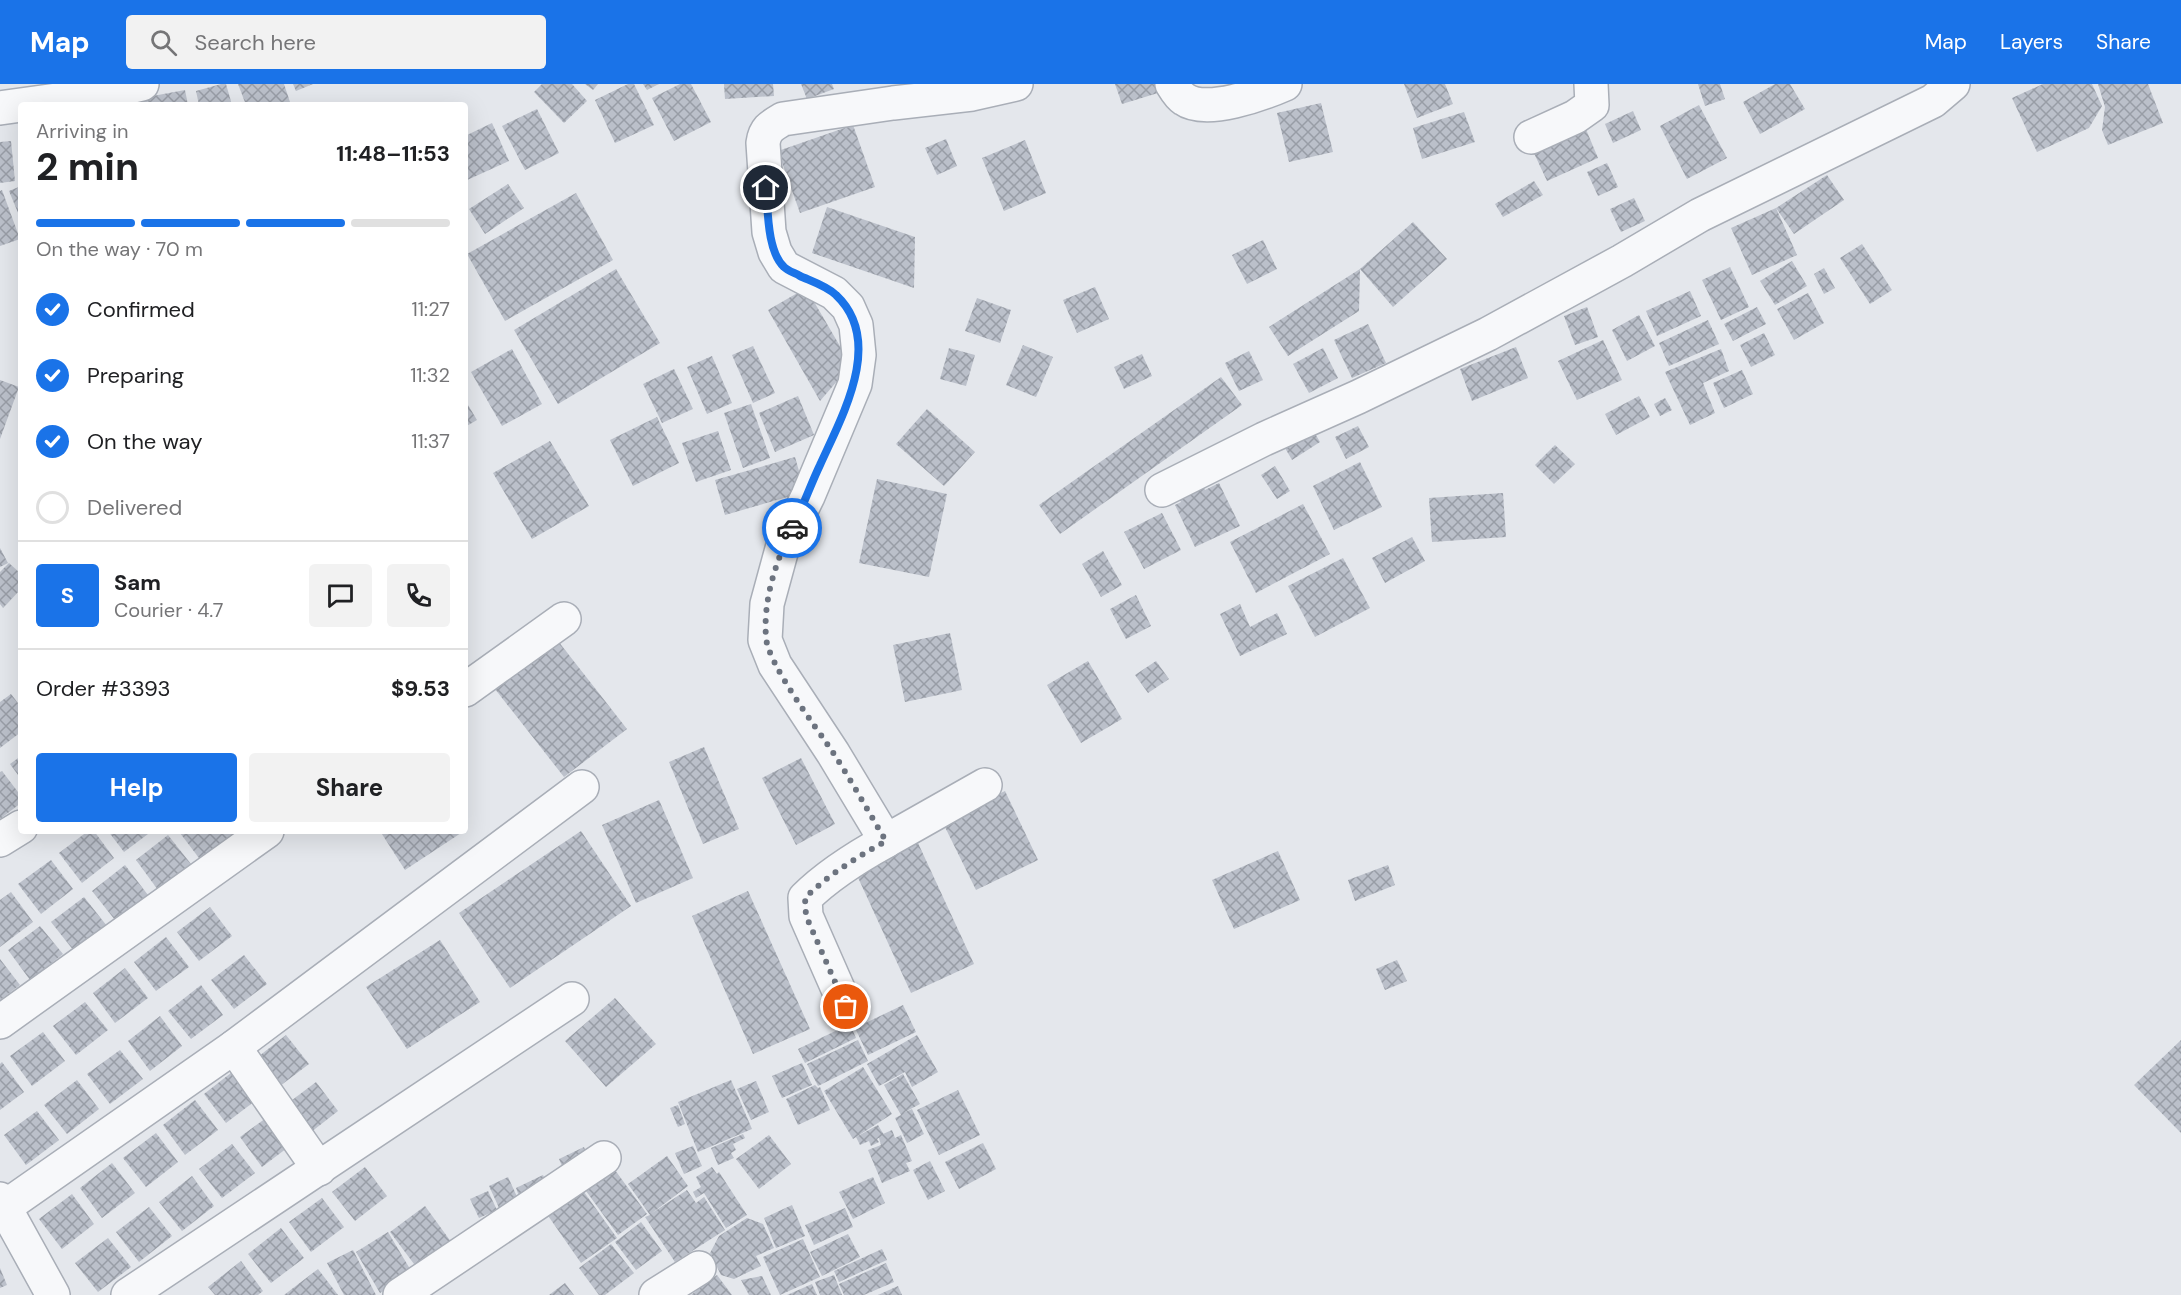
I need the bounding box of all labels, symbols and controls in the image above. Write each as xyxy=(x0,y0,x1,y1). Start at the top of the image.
search box xyxy=(126,15,546,69)
text: Map xyxy=(30,24,90,61)
icon: search xyxy=(147,26,180,59)
text: Search here xyxy=(195,28,316,57)
text: Map xyxy=(1925,28,1967,56)
text: Layers xyxy=(2000,28,2063,56)
text: Share xyxy=(2096,28,2151,56)
text: Arriving in xyxy=(36,118,128,144)
text: 11:48–11:53 xyxy=(336,139,450,168)
text: 2 min xyxy=(36,141,139,192)
pin xyxy=(740,162,791,213)
icon: home xyxy=(749,171,782,204)
text: On the way · 70 m xyxy=(36,236,203,262)
icon: check xyxy=(36,293,69,326)
text: Confirmed xyxy=(87,295,195,324)
text: 11:27 xyxy=(412,296,450,322)
icon: check xyxy=(36,359,69,392)
text: Preparing xyxy=(87,361,184,390)
text: 11:32 xyxy=(410,362,450,388)
icon: check xyxy=(36,425,69,458)
text: On the way xyxy=(87,427,202,456)
text: 11:37 xyxy=(411,428,450,454)
text: Delivered xyxy=(87,493,182,522)
courier xyxy=(762,498,822,558)
icon: car xyxy=(776,512,809,545)
button: chat xyxy=(309,564,372,627)
button: phone xyxy=(387,564,450,627)
text: Sam xyxy=(114,568,161,597)
text: S xyxy=(61,581,74,610)
text: Courier · 4.7 xyxy=(114,597,223,623)
text: Order #3393 xyxy=(36,674,171,703)
text: $9.53 xyxy=(391,674,450,703)
button: Help xyxy=(36,753,237,822)
button: Share xyxy=(249,753,450,822)
pin xyxy=(820,981,871,1032)
icon: bag xyxy=(829,990,862,1023)

